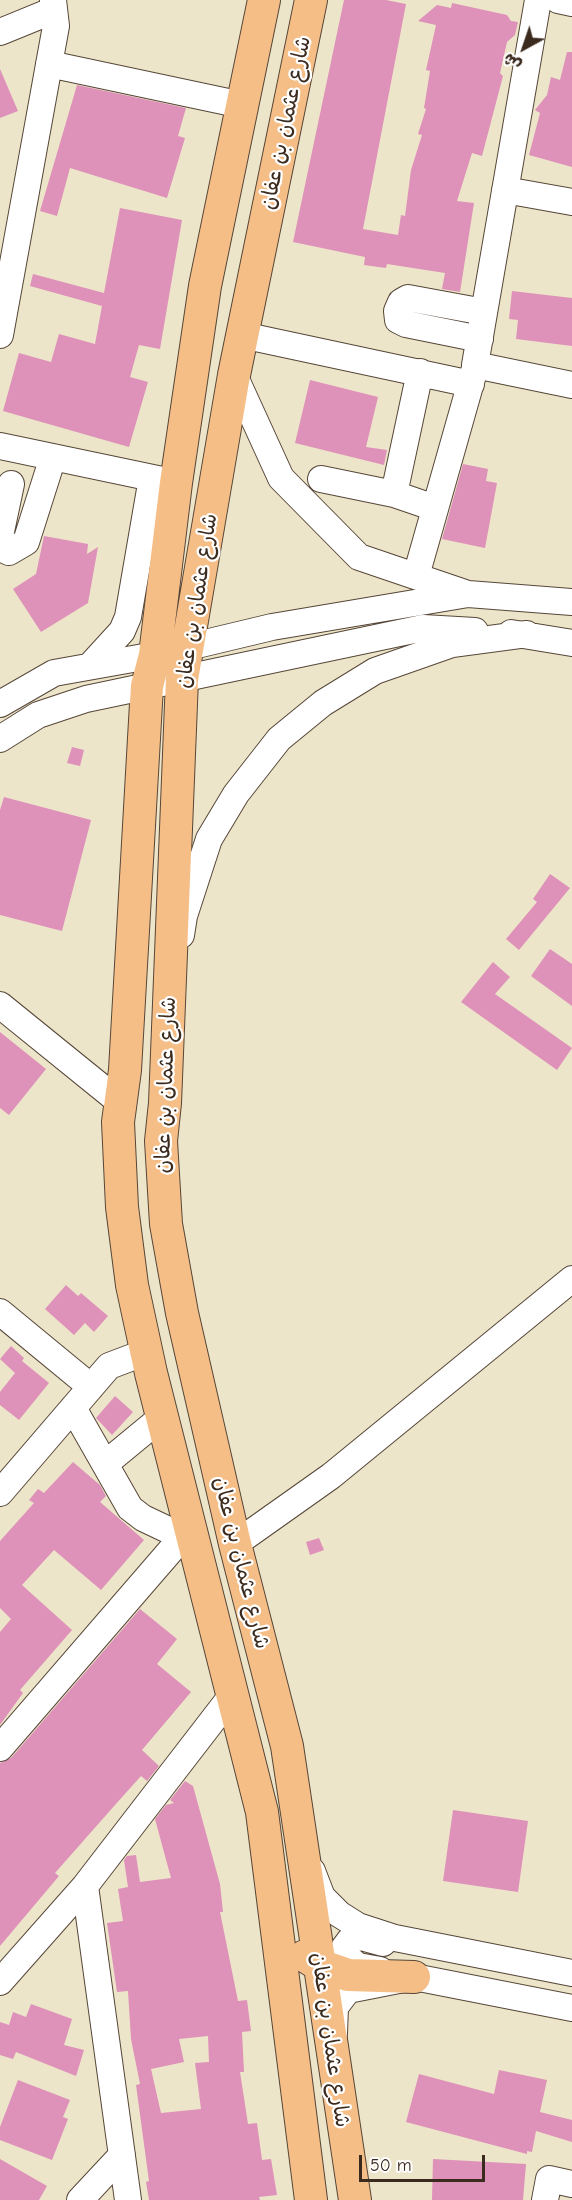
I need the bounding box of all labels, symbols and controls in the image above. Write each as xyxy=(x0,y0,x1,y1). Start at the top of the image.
north arrow xyxy=(494,18,554,78)
street label: شارع عثمان بن عفان xyxy=(255,34,317,212)
text: ش xyxy=(500,49,525,74)
street label: شارع عثمان بن عفان xyxy=(171,512,223,690)
street label: شارع عثمان بن عفان xyxy=(150,996,182,1174)
street label: شارع عثمان بن عفان xyxy=(207,1474,275,1652)
street label: شارع عثمان بن عفان xyxy=(305,1951,355,2129)
scale bar xyxy=(362,2143,488,2181)
text: 50 m xyxy=(370,2155,412,2176)

